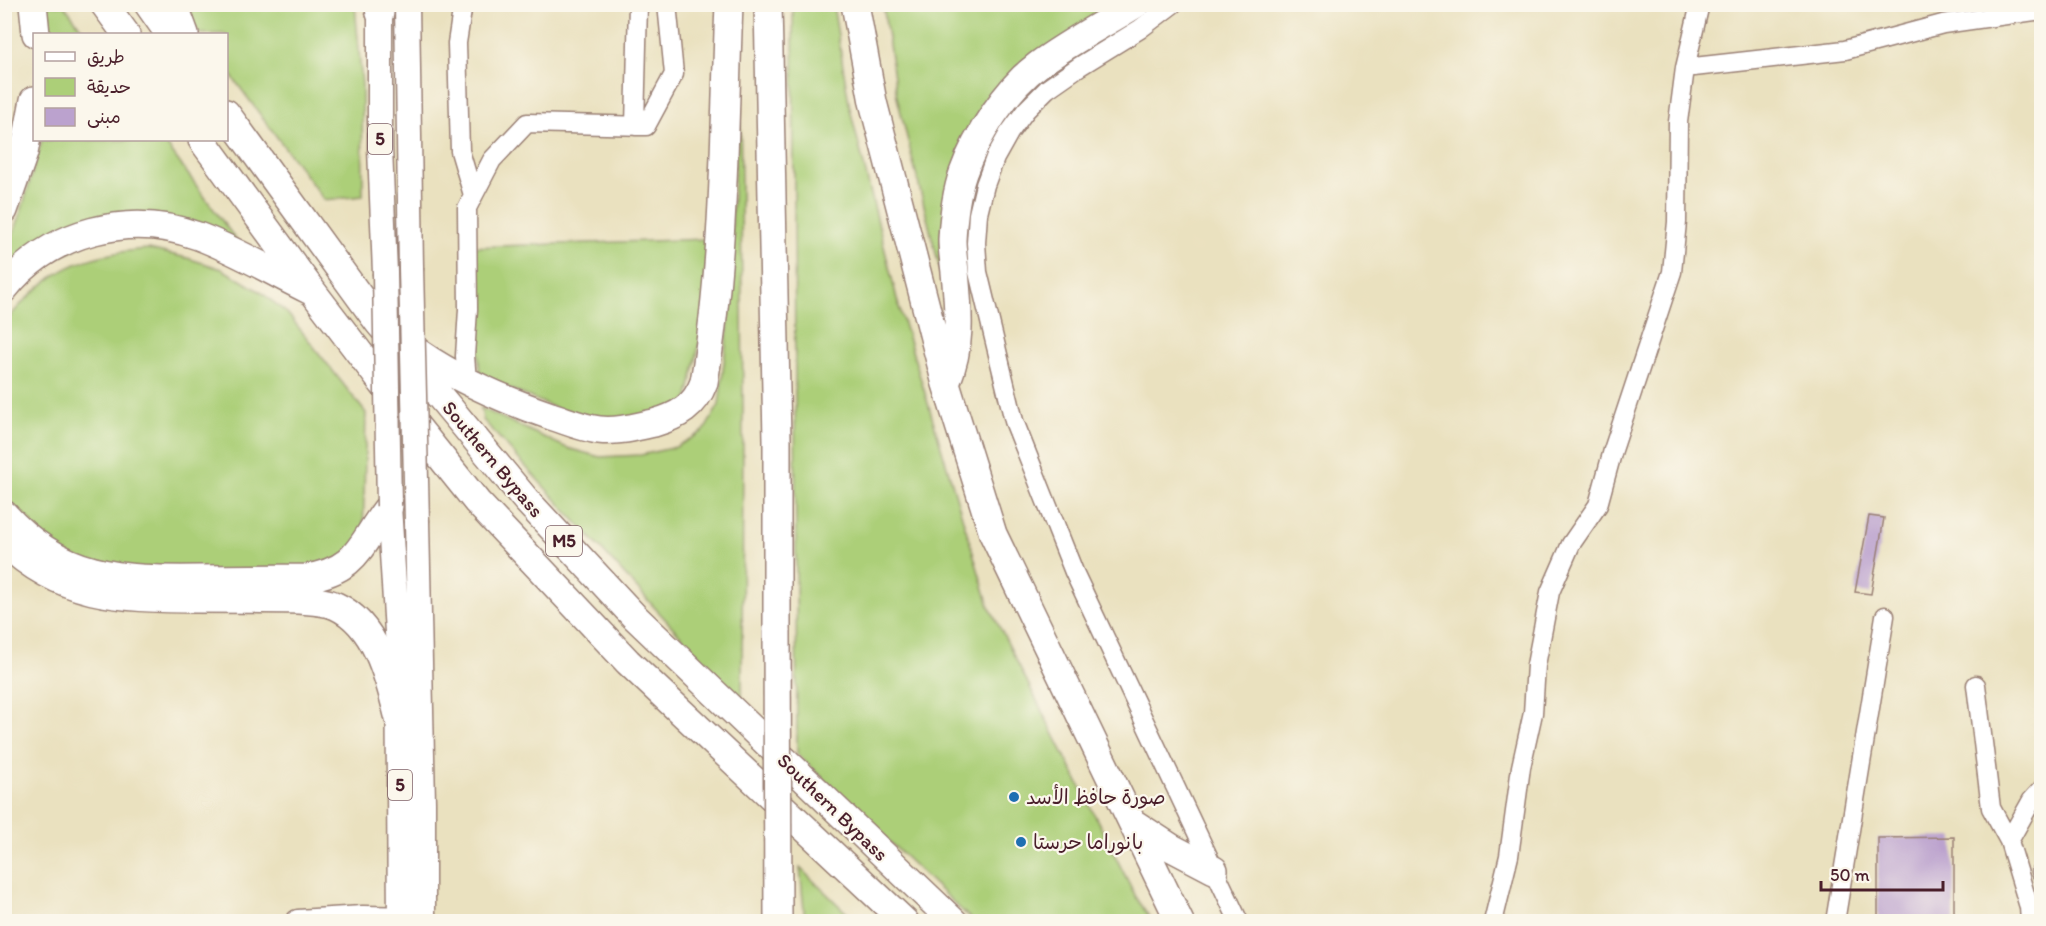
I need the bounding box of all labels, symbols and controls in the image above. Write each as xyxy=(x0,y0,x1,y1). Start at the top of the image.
legend xyxy=(33,33,228,141)
text: طريق xyxy=(87,46,125,68)
text: حديقة xyxy=(87,76,131,98)
text: مبنى xyxy=(87,106,121,128)
road number: 5 xyxy=(368,124,392,154)
street label: Southern Bypass xyxy=(437,396,549,522)
road number: M5 xyxy=(546,526,582,556)
street label: Southern Bypass xyxy=(773,748,893,866)
road number: 5 xyxy=(388,770,412,800)
place label: صورة حافظ الأسد xyxy=(1026,784,1165,809)
marker: صورة حافظ الأسد xyxy=(1007,790,1021,804)
place label: بانوراما حرستا xyxy=(1033,830,1143,856)
marker: بانوراما حرستا xyxy=(1014,835,1028,849)
scale bar xyxy=(1821,854,1942,892)
text: 50 m xyxy=(1830,864,1870,886)

